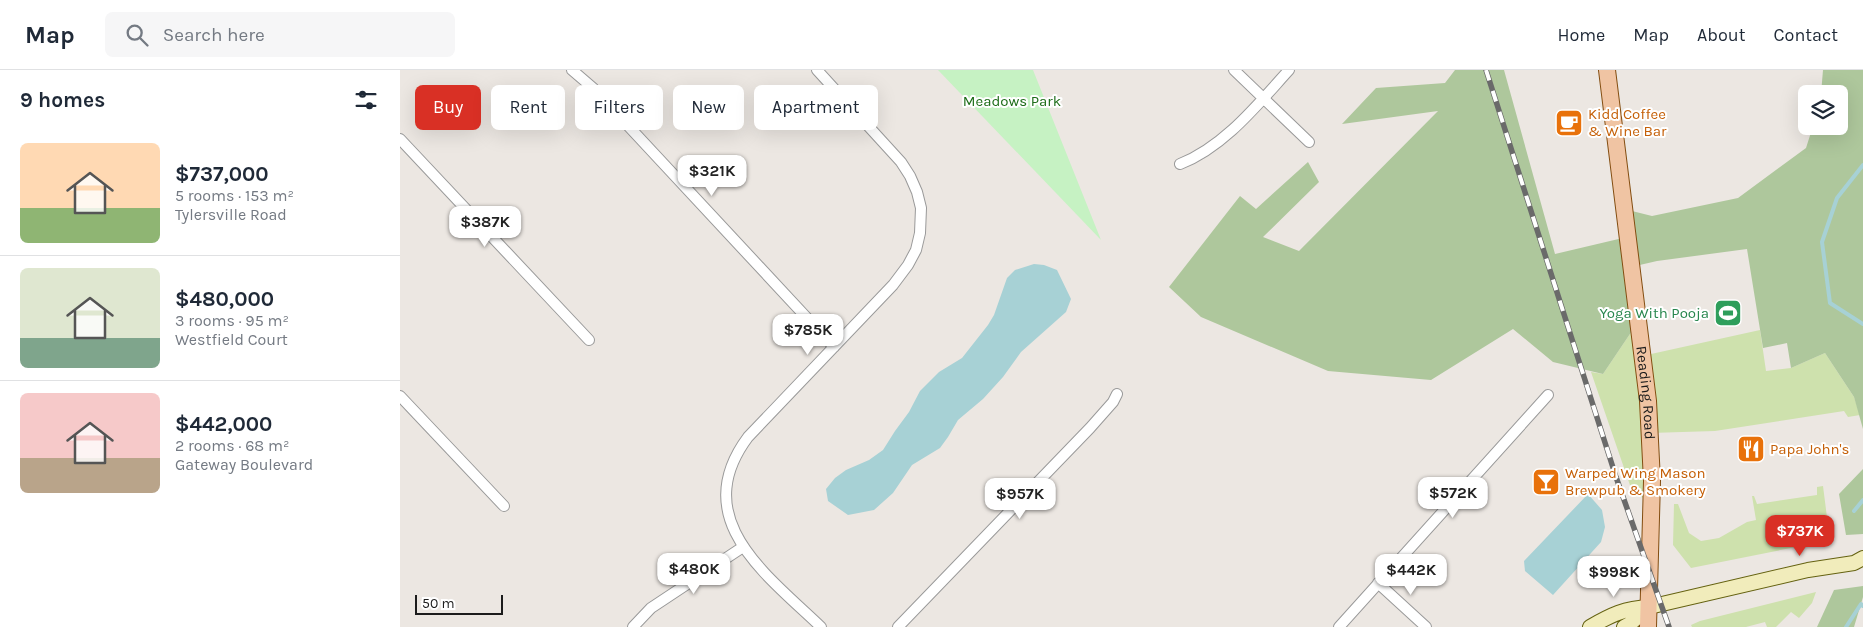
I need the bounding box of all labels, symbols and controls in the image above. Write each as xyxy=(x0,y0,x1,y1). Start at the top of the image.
search box xyxy=(105,12,455,57)
text: Map xyxy=(25,21,75,49)
icon: search xyxy=(123,21,151,49)
text: Search here xyxy=(163,24,265,46)
text: Home xyxy=(1557,24,1605,46)
text: Map xyxy=(1633,24,1669,46)
text: About xyxy=(1697,24,1746,46)
text: Contact xyxy=(1774,24,1838,46)
chip: Buy xyxy=(415,85,481,130)
chip: Rent xyxy=(491,85,565,130)
chip: Filters xyxy=(575,85,663,130)
chip: New xyxy=(673,85,744,130)
chip: Apartment xyxy=(754,85,878,130)
map controls xyxy=(1798,85,1848,135)
button: layers xyxy=(1798,85,1848,135)
icon: filters xyxy=(352,86,380,114)
text: 9 homes xyxy=(20,88,105,112)
park label: Meadows Park xyxy=(963,92,1061,110)
place label: Kidd Coffee & Wine Bar xyxy=(1588,105,1667,140)
cafe icon: Kidd Coffee & Wine Bar xyxy=(1554,108,1584,138)
pin: $321K xyxy=(677,154,747,197)
text: $321K xyxy=(689,161,735,180)
text: $737,000 xyxy=(175,162,269,186)
icon: home xyxy=(60,163,120,223)
text: 5 rooms · 153 m² xyxy=(175,186,294,205)
text: Tylersville Road xyxy=(175,205,287,224)
pin: $387K xyxy=(450,206,520,248)
text: $387K xyxy=(460,212,510,231)
text: $480,000 xyxy=(175,287,274,311)
icon: home xyxy=(60,288,120,348)
sports icon: Yoga With Pooja xyxy=(1713,298,1743,328)
place label: Yoga With Pooja xyxy=(1599,304,1709,322)
text: 3 rooms · 95 m² xyxy=(175,311,289,330)
pin: $785K xyxy=(773,314,843,356)
text: $785K xyxy=(783,320,833,339)
text: Westfield Court xyxy=(175,330,288,349)
street label: Reading Road xyxy=(1632,345,1659,440)
text: $442,000 xyxy=(175,412,272,436)
icon: home xyxy=(60,413,120,473)
restaurant icon: Papa John's xyxy=(1736,434,1766,464)
text: 2 rooms · 68 m² xyxy=(175,436,289,455)
place label: Papa John's xyxy=(1770,440,1849,458)
text: Gateway Boulevard xyxy=(175,455,313,474)
place label: Warped Wing Mason Brewpub & Smokery xyxy=(1565,464,1706,499)
bar icon: Warped Wing Mason Brewpub & Smokery xyxy=(1531,467,1561,497)
pin: $572K xyxy=(1418,476,1488,519)
pin: $957K xyxy=(985,478,1055,520)
text: $572K xyxy=(1429,483,1477,502)
text: $957K xyxy=(996,484,1044,503)
pin: $737K xyxy=(1765,514,1835,557)
text: $737K xyxy=(1776,521,1824,540)
pin: $480K xyxy=(659,552,729,595)
pin: $442K xyxy=(1376,554,1446,596)
pin: $998K xyxy=(1579,556,1649,598)
text: $480K xyxy=(668,559,720,578)
text: $442K xyxy=(1386,560,1436,579)
text: $998K xyxy=(1588,562,1640,581)
scale bar xyxy=(415,592,502,615)
text: 50 m xyxy=(422,595,455,612)

